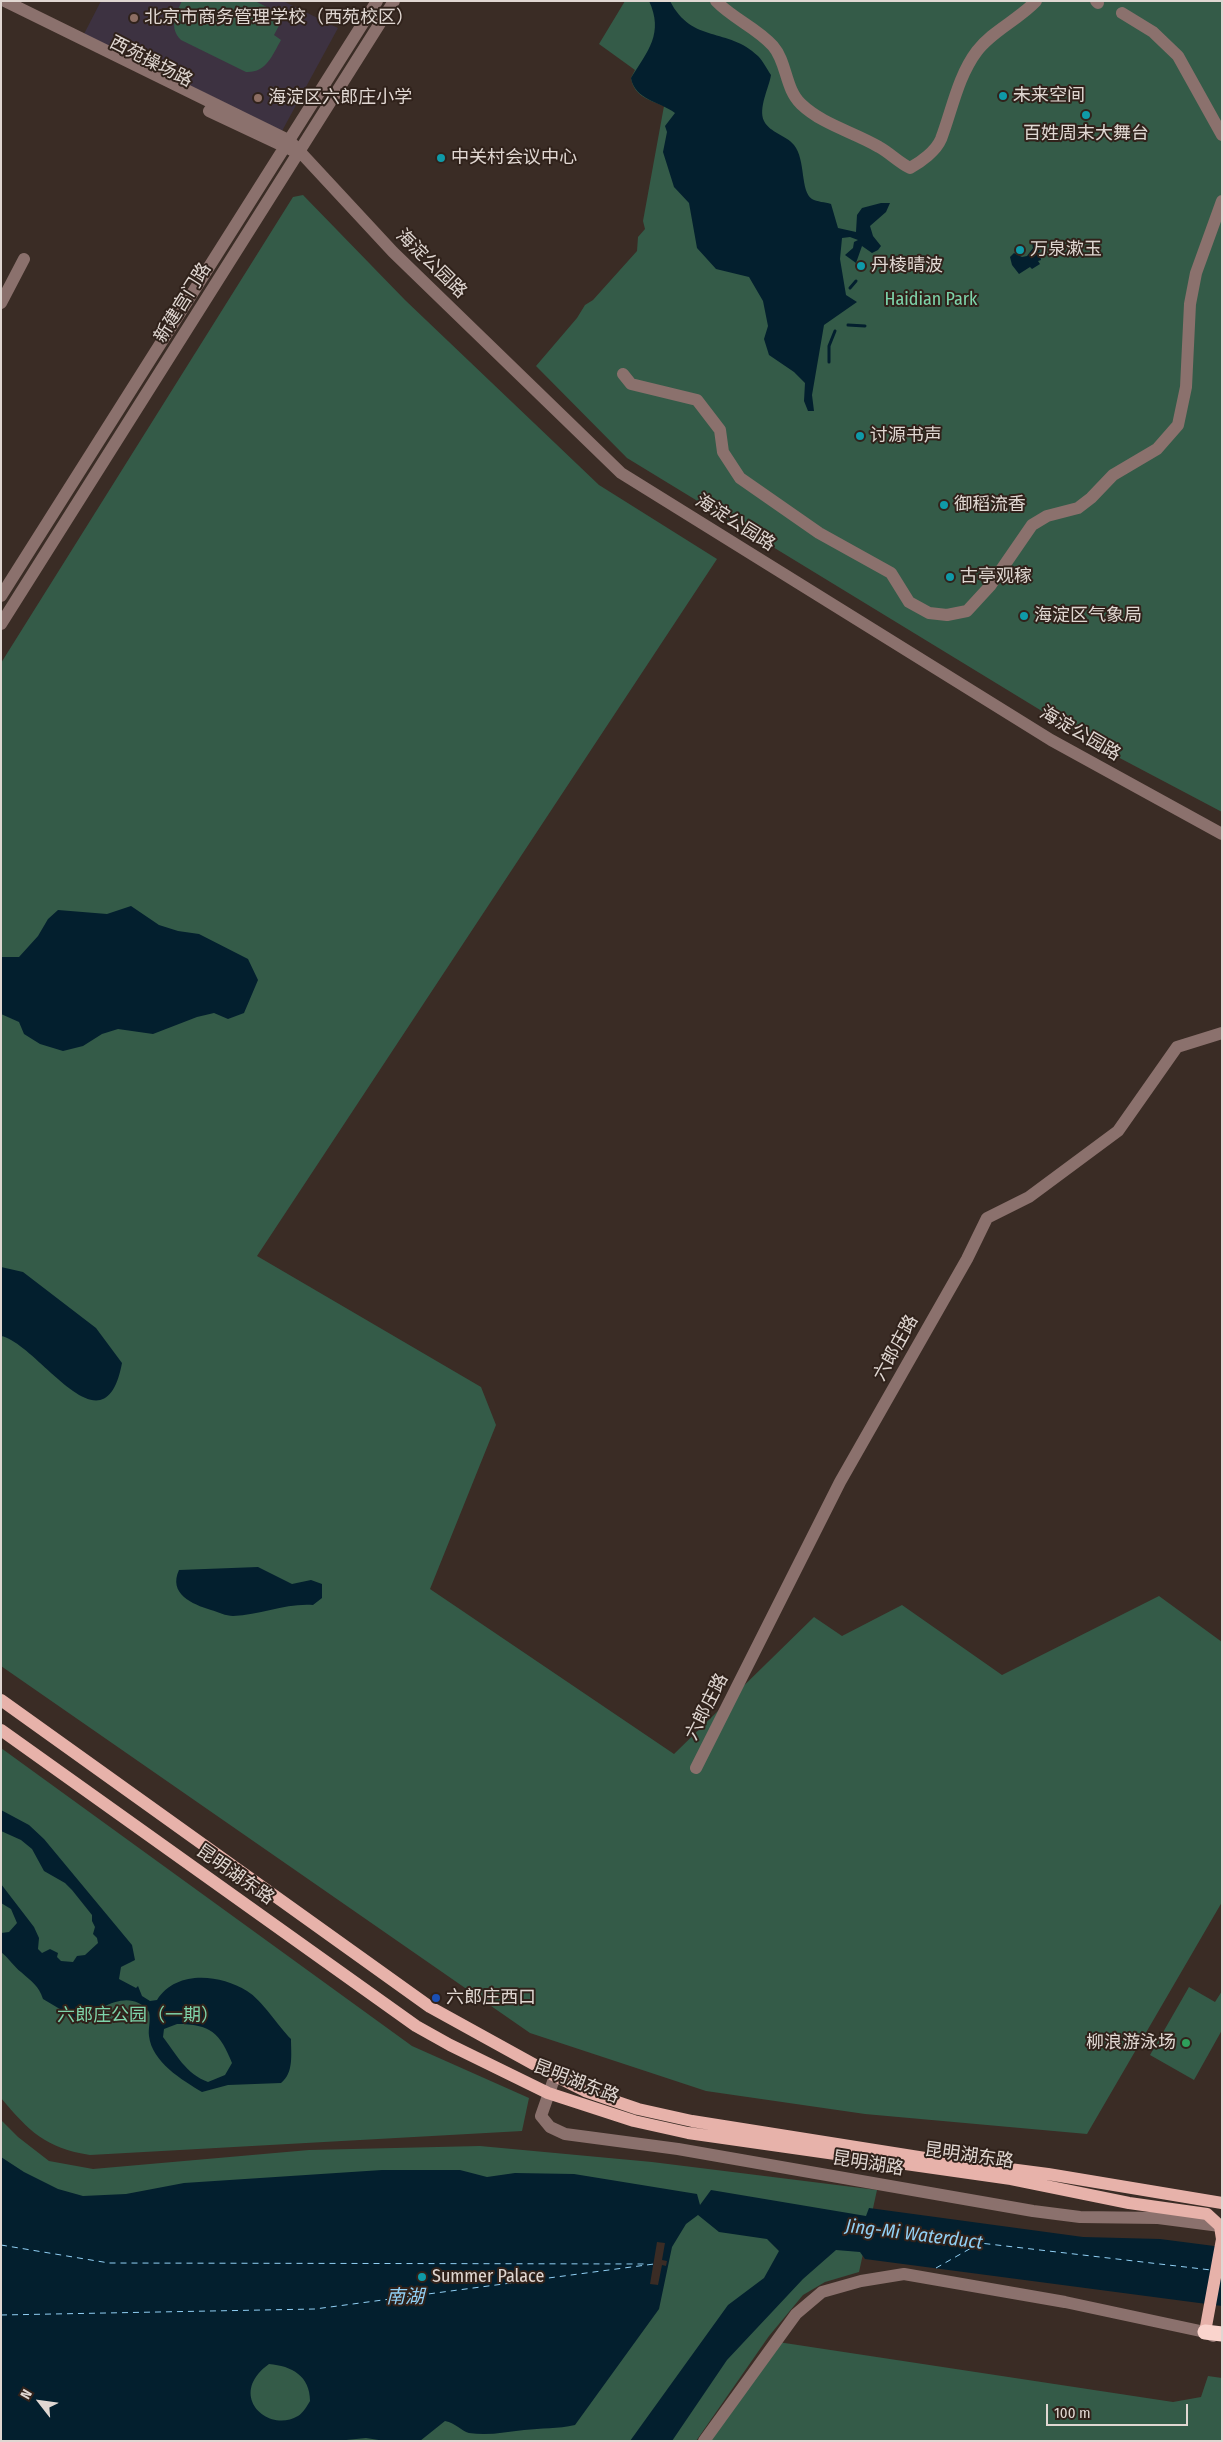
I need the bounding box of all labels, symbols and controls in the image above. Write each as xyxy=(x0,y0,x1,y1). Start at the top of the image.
place label: 北京市商务管理学校（西苑校区） xyxy=(144,7,414,29)
marker: 北京市商务管理学校（西苑校区） xyxy=(128,12,140,24)
street label: 西苑操场路 xyxy=(106,32,196,92)
place label: 未来空间 xyxy=(1013,85,1085,107)
place label: 海淀区六郎庄小学 xyxy=(268,87,412,109)
marker: 未来空间 xyxy=(997,90,1009,102)
marker: 海淀区六郎庄小学 xyxy=(252,92,264,104)
marker: 百姓周末大舞台 xyxy=(1080,109,1092,121)
place label: 百姓周末大舞台 xyxy=(1023,123,1149,145)
place label: 中关村会议中心 xyxy=(451,147,577,169)
marker: 中关村会议中心 xyxy=(435,152,447,164)
street label: 海淀公园路 xyxy=(391,225,471,303)
place label: 万泉漱玉 xyxy=(1030,239,1102,261)
marker: 万泉漱玉 xyxy=(1014,244,1026,256)
place label: 丹棱晴波 xyxy=(871,255,943,277)
street label: 新建宫门路 xyxy=(150,259,216,347)
marker: 丹棱晴波 xyxy=(855,260,867,272)
park label: Haidian Park xyxy=(885,289,977,311)
place label: 讨源书声 xyxy=(870,425,942,447)
marker: 讨源书声 xyxy=(854,430,866,442)
street label: 海淀公园路 xyxy=(691,490,779,556)
place label: 御稻流香 xyxy=(954,494,1026,516)
marker: 御稻流香 xyxy=(938,499,950,511)
place label: 古亭观稼 xyxy=(960,566,1032,588)
marker: 古亭观稼 xyxy=(944,571,956,583)
place label: 海淀区气象局 xyxy=(1034,605,1142,627)
marker: 海淀区气象局 xyxy=(1018,610,1030,622)
street label: 海淀公园路 xyxy=(1036,702,1124,766)
street label: 六郎庄路 xyxy=(869,1311,923,1385)
street label: 六郎庄路 xyxy=(681,1670,733,1744)
street label: 昆明湖东路 xyxy=(192,1840,278,1910)
place label: 六郎庄西口 xyxy=(446,1987,536,2009)
marker: 六郎庄西口 xyxy=(430,1992,442,2004)
park label: 六郎庄公园（一期） xyxy=(57,2005,219,2027)
place label: 柳浪游泳场 xyxy=(1086,2032,1176,2054)
marker: 柳浪游泳场 xyxy=(1180,2037,1192,2049)
street label: 昆明湖东路 xyxy=(530,2056,622,2108)
street label: 昆明湖东路 xyxy=(923,2139,1015,2173)
street label: 昆明湖路 xyxy=(831,2148,905,2180)
water label: Jing-Mi Waterduct xyxy=(844,2215,984,2255)
place label: Summer Palace xyxy=(432,2266,544,2288)
marker: Summer Palace xyxy=(416,2271,428,2283)
water label: 南湖 xyxy=(386,2287,424,2309)
north arrow xyxy=(15,2377,65,2427)
text: N xyxy=(17,2386,36,2402)
scale bar xyxy=(1048,2394,1190,2426)
text: 100 m xyxy=(1054,2404,1091,2422)

